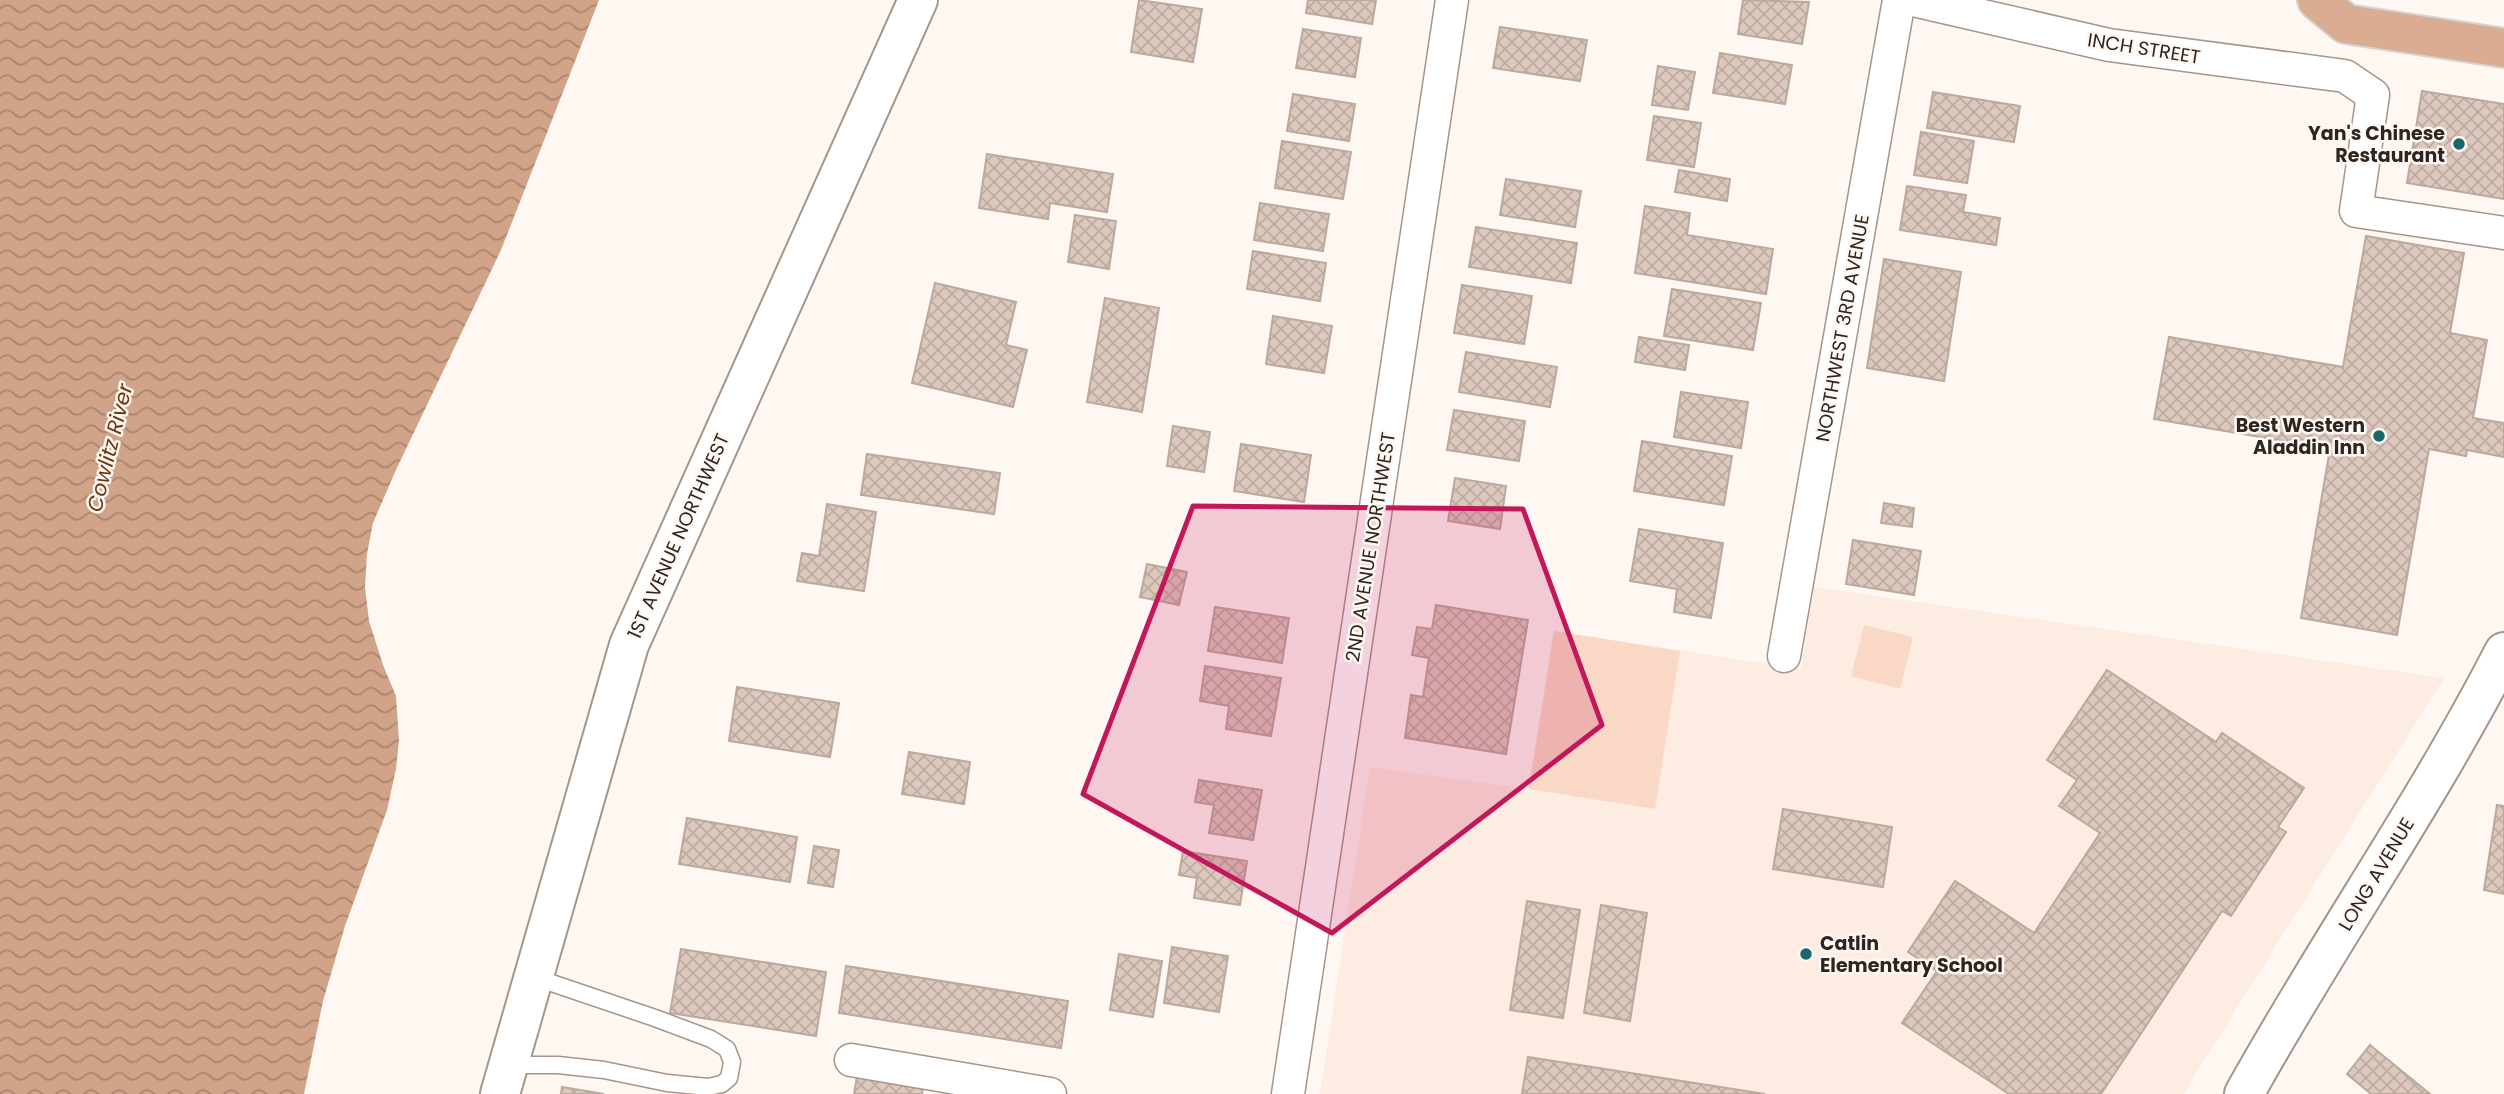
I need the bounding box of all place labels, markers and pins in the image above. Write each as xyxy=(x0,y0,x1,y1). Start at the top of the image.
place label: Yan's Chinese Restaurant xyxy=(2308,120,2445,169)
marker: Yan's Chinese Restaurant xyxy=(2451,136,2467,152)
place label: Best Western Aladdin Inn xyxy=(2236,412,2365,461)
marker: Best Western Aladdin Inn xyxy=(2371,428,2387,444)
place label: Catlin Elementary School xyxy=(1820,930,2003,979)
marker: Catlin Elementary School xyxy=(1798,946,1814,962)

